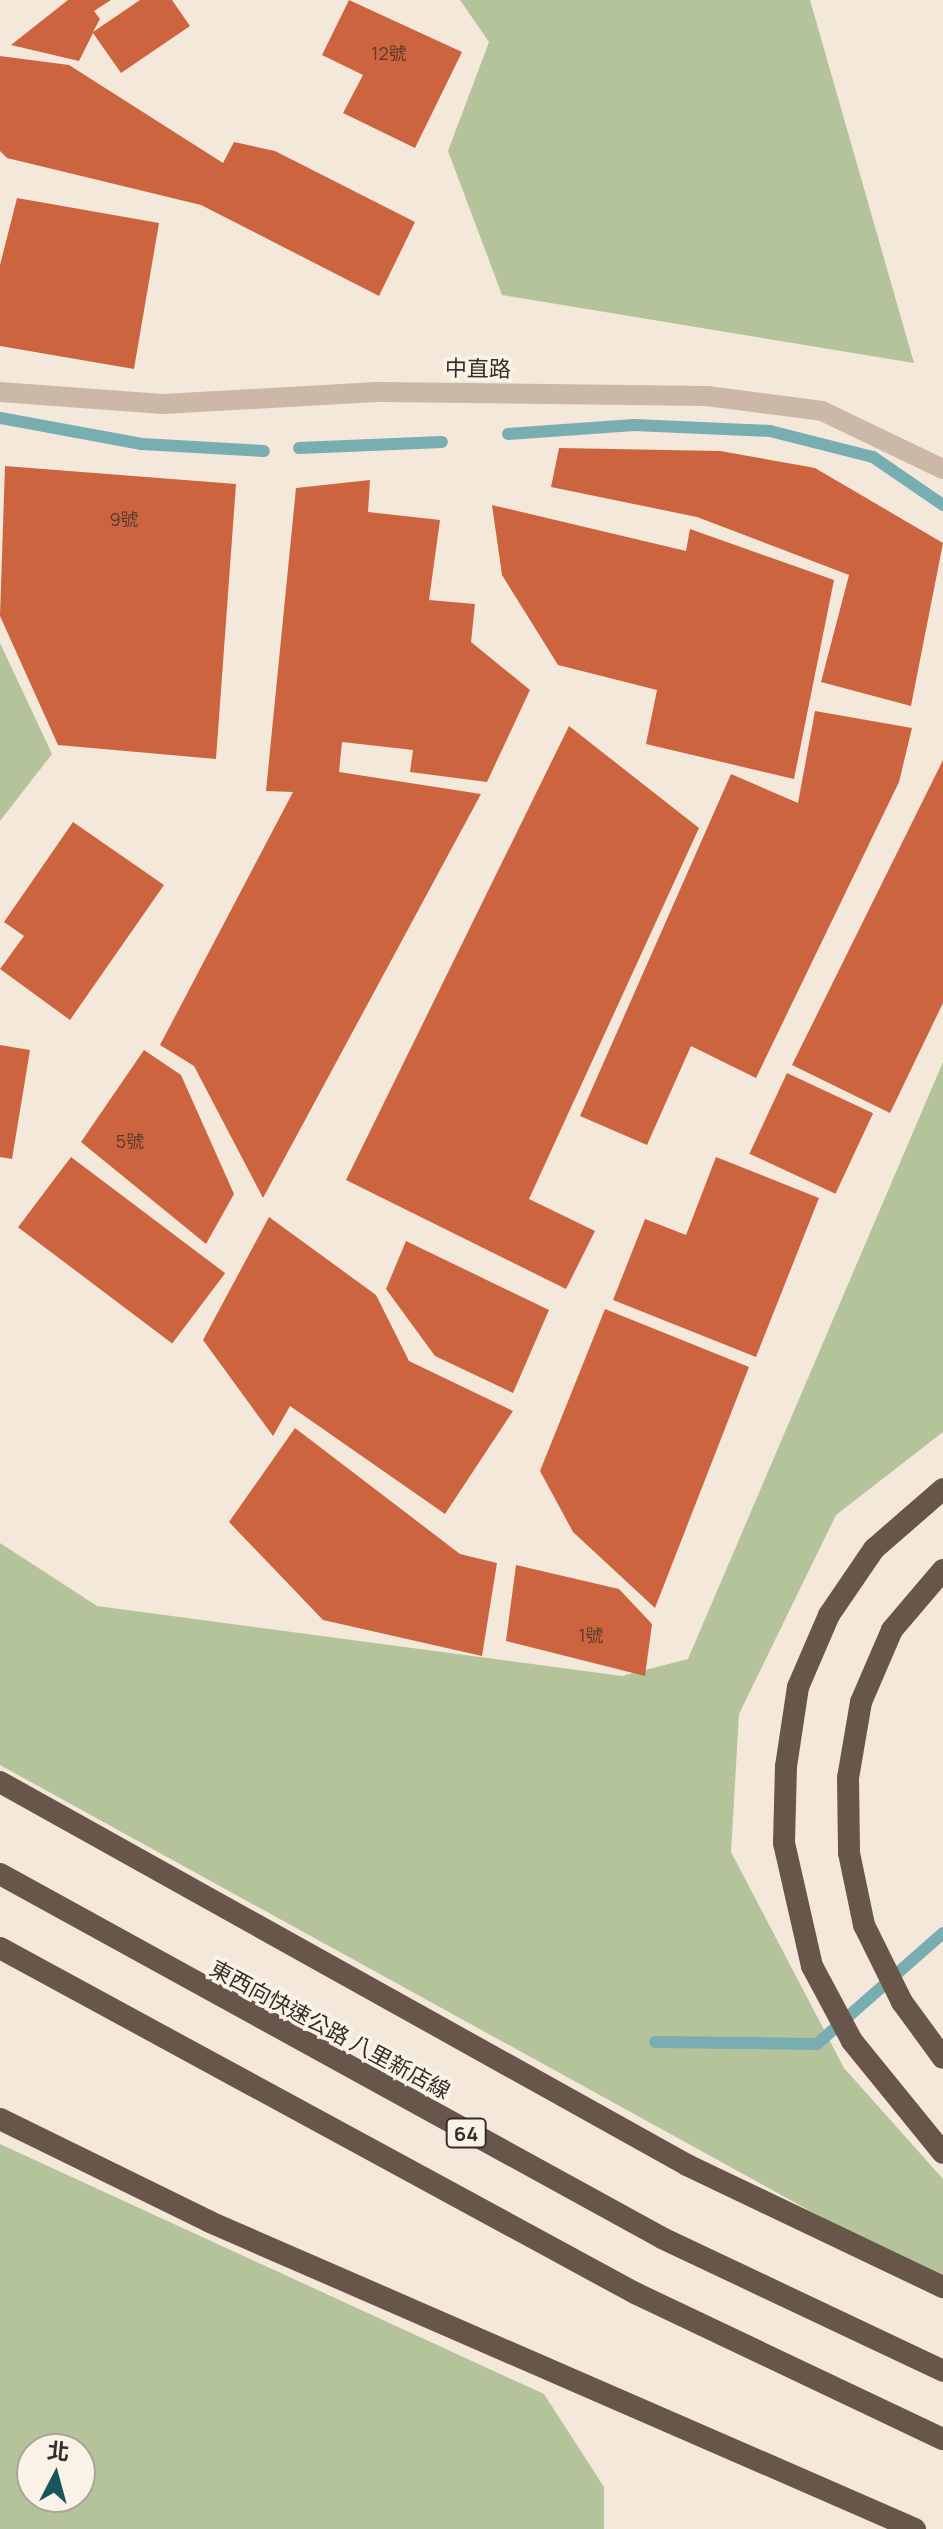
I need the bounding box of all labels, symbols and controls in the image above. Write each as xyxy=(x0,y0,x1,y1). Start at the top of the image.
house number: 12號 xyxy=(371,42,407,64)
street label: 中直路 xyxy=(445,355,511,383)
house number: 9號 xyxy=(109,508,139,530)
house number: 5號 xyxy=(116,1130,144,1152)
house number: 1號 xyxy=(578,1624,604,1646)
street label: 東西向快速公路 八里新店線 xyxy=(205,1955,455,2105)
road number: 64 xyxy=(444,2117,488,2149)
north arrow xyxy=(16,2433,96,2513)
text: 北 xyxy=(46,2435,71,2467)

